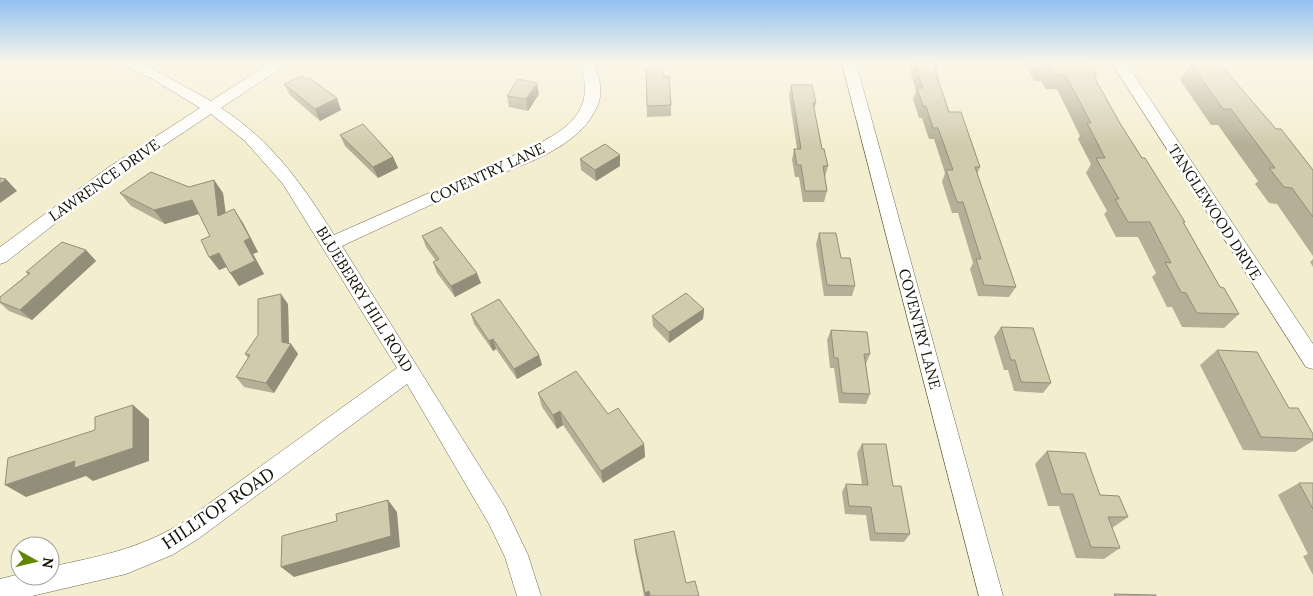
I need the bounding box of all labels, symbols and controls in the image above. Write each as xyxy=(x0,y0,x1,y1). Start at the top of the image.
street label: LAWRENCE DRIVE xyxy=(45,135,163,225)
street label: COVENTRY LANE xyxy=(427,138,547,208)
street label: TANGLEWOOD DRIVE xyxy=(1164,141,1266,283)
street label: BLUEBERRY HILL ROAD xyxy=(312,222,418,376)
street label: COVENTRY LANE xyxy=(895,267,945,391)
street label: HILLTOP ROAD xyxy=(157,462,279,554)
north arrow xyxy=(10,536,60,586)
text: N xyxy=(38,556,58,570)

